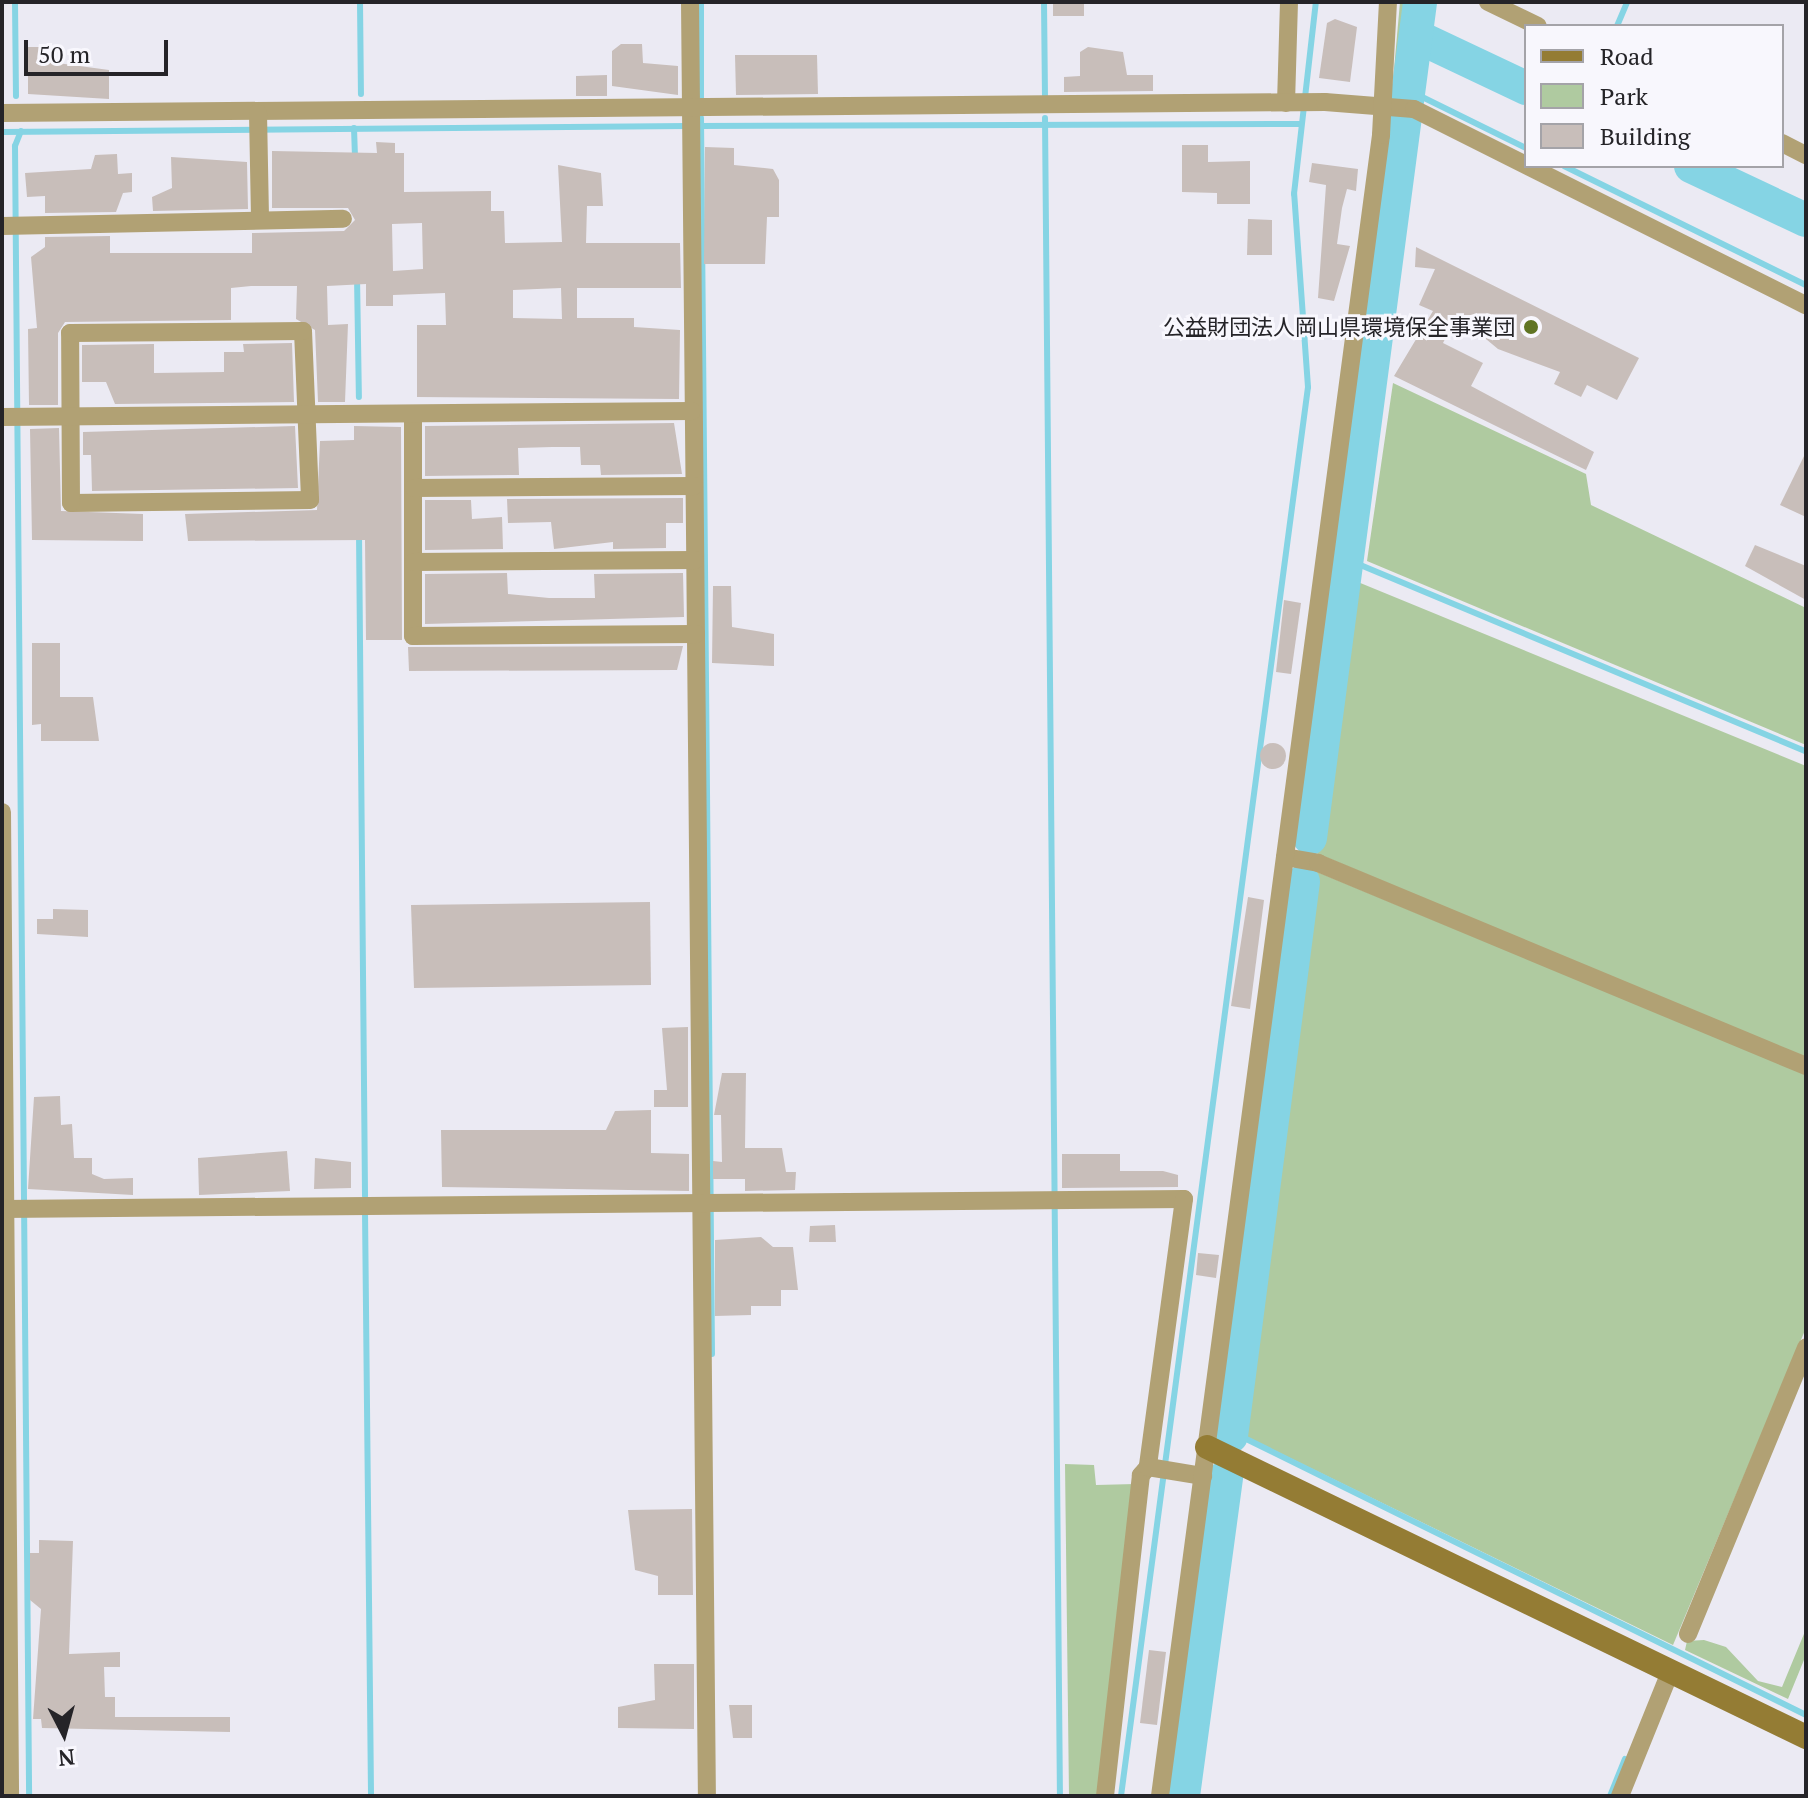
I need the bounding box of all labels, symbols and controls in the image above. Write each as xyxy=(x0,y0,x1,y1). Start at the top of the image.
scale bar xyxy=(28,24,172,74)
legend xyxy=(1524,24,1784,168)
text: 50 m xyxy=(38,38,90,70)
text: Road xyxy=(1600,40,1654,72)
text: Park xyxy=(1600,80,1648,112)
text: Building xyxy=(1600,120,1690,152)
place label: 公益財団法人岡山県環境保全事業団 xyxy=(1163,314,1515,340)
marker: 公益財団法人岡山県環境保全事業団 xyxy=(1522,318,1540,336)
north arrow xyxy=(24,1694,104,1774)
text: N xyxy=(57,1743,76,1774)

